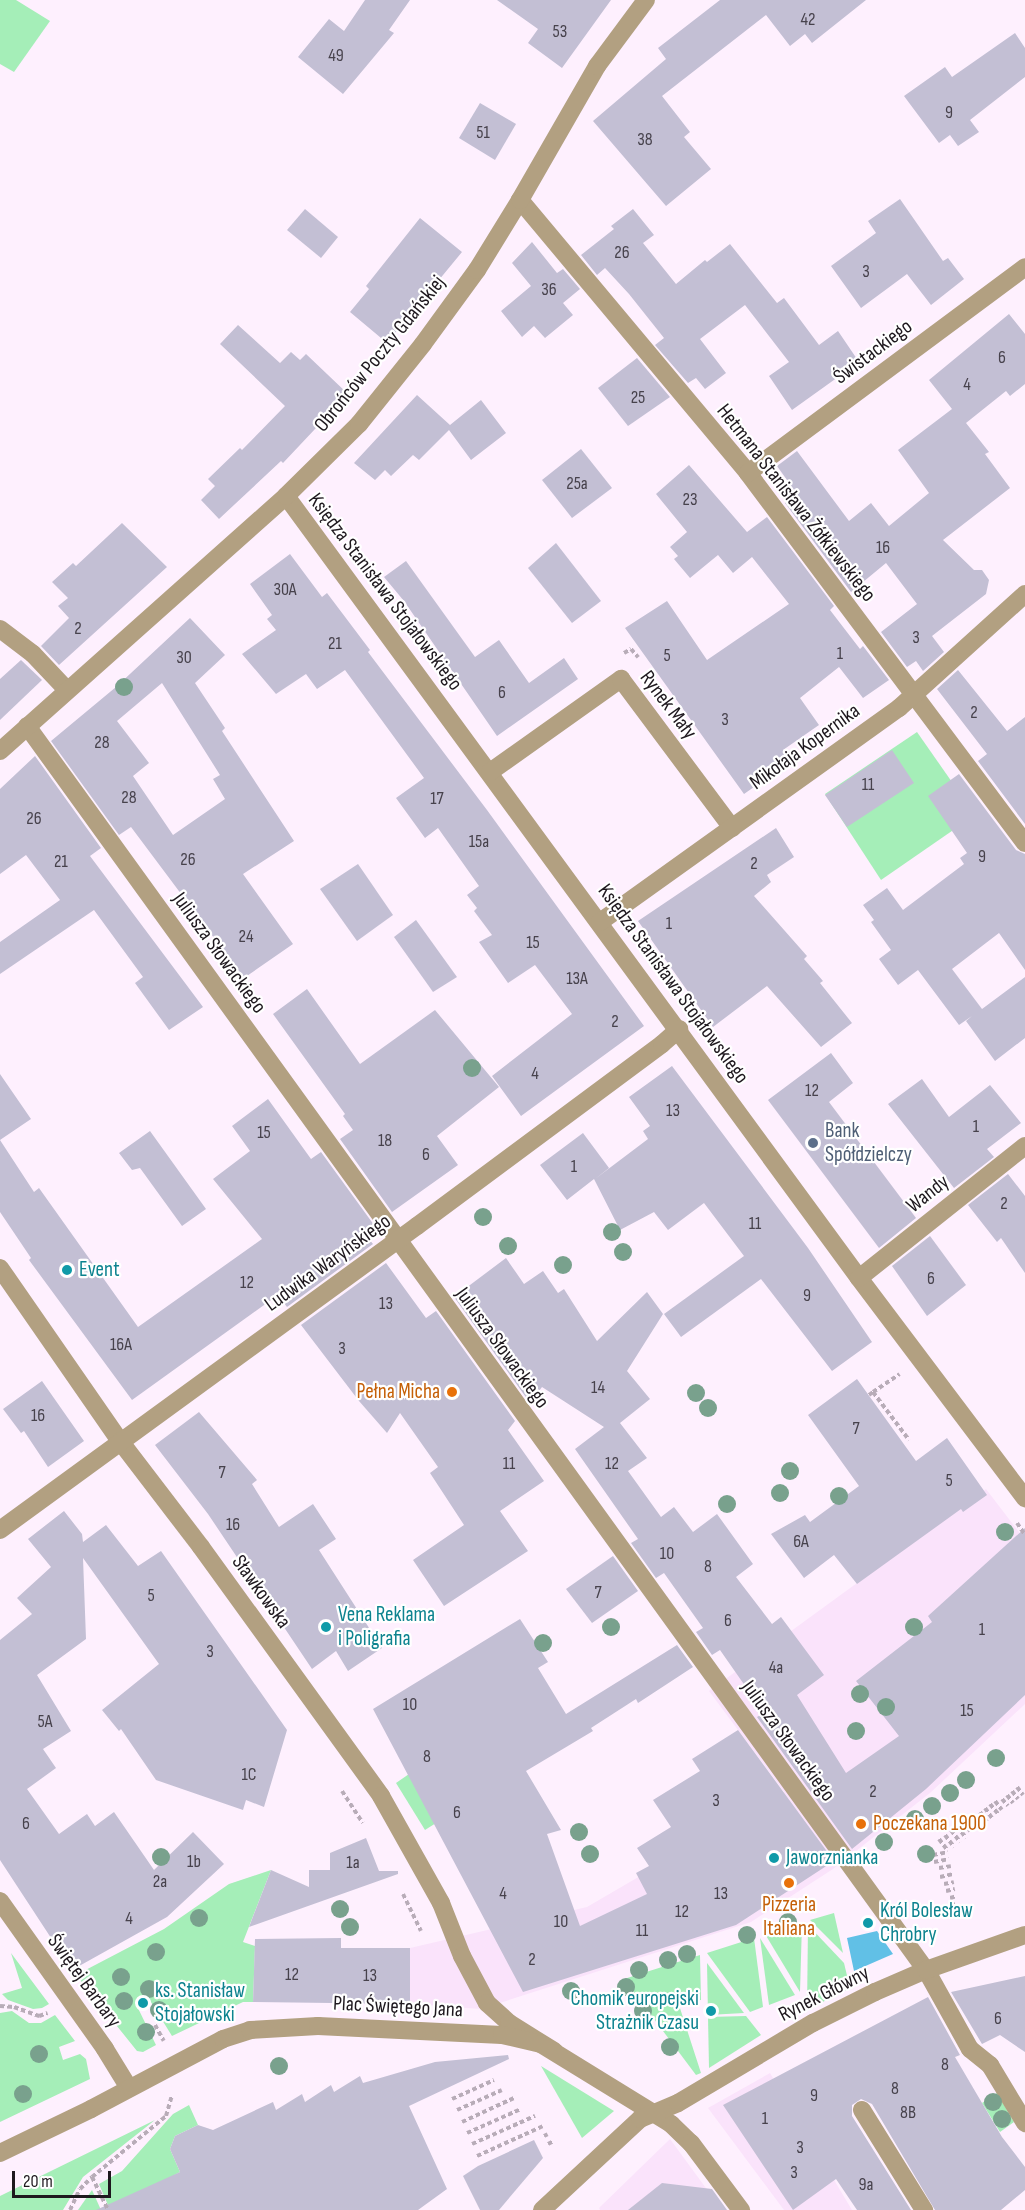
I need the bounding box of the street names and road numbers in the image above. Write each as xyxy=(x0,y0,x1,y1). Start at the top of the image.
street label: Obrońców Poczty Gdańskiej xyxy=(309,271,451,437)
street label: Świstackiego xyxy=(829,314,917,390)
street label: Hetmana Stanisława Żółkiewskiego xyxy=(711,399,881,607)
street label: Księdza Stanisława Stojałowskiego xyxy=(303,488,467,696)
street label: Rynek Mały xyxy=(634,666,702,744)
street label: Mikołaja Kopernika xyxy=(745,699,865,795)
street label: Księdza Stanisława Stojałowskiego xyxy=(592,879,754,1089)
street label: Juliusza Słowackiego xyxy=(167,888,271,1018)
street label: Wandy xyxy=(902,1170,954,1218)
street label: Ludwika Waryńskiego xyxy=(260,1209,396,1317)
street label: Juliusza Słowackiego xyxy=(450,1283,554,1413)
street label: Sławkowska xyxy=(226,1550,296,1634)
street label: Juliusza Słowackiego xyxy=(736,1676,840,1806)
street label: Świętej Barbary xyxy=(42,1929,126,2033)
street label: Rynek Główny xyxy=(775,1960,873,2028)
street label: Plac Świętego Jana xyxy=(332,1991,464,2023)

